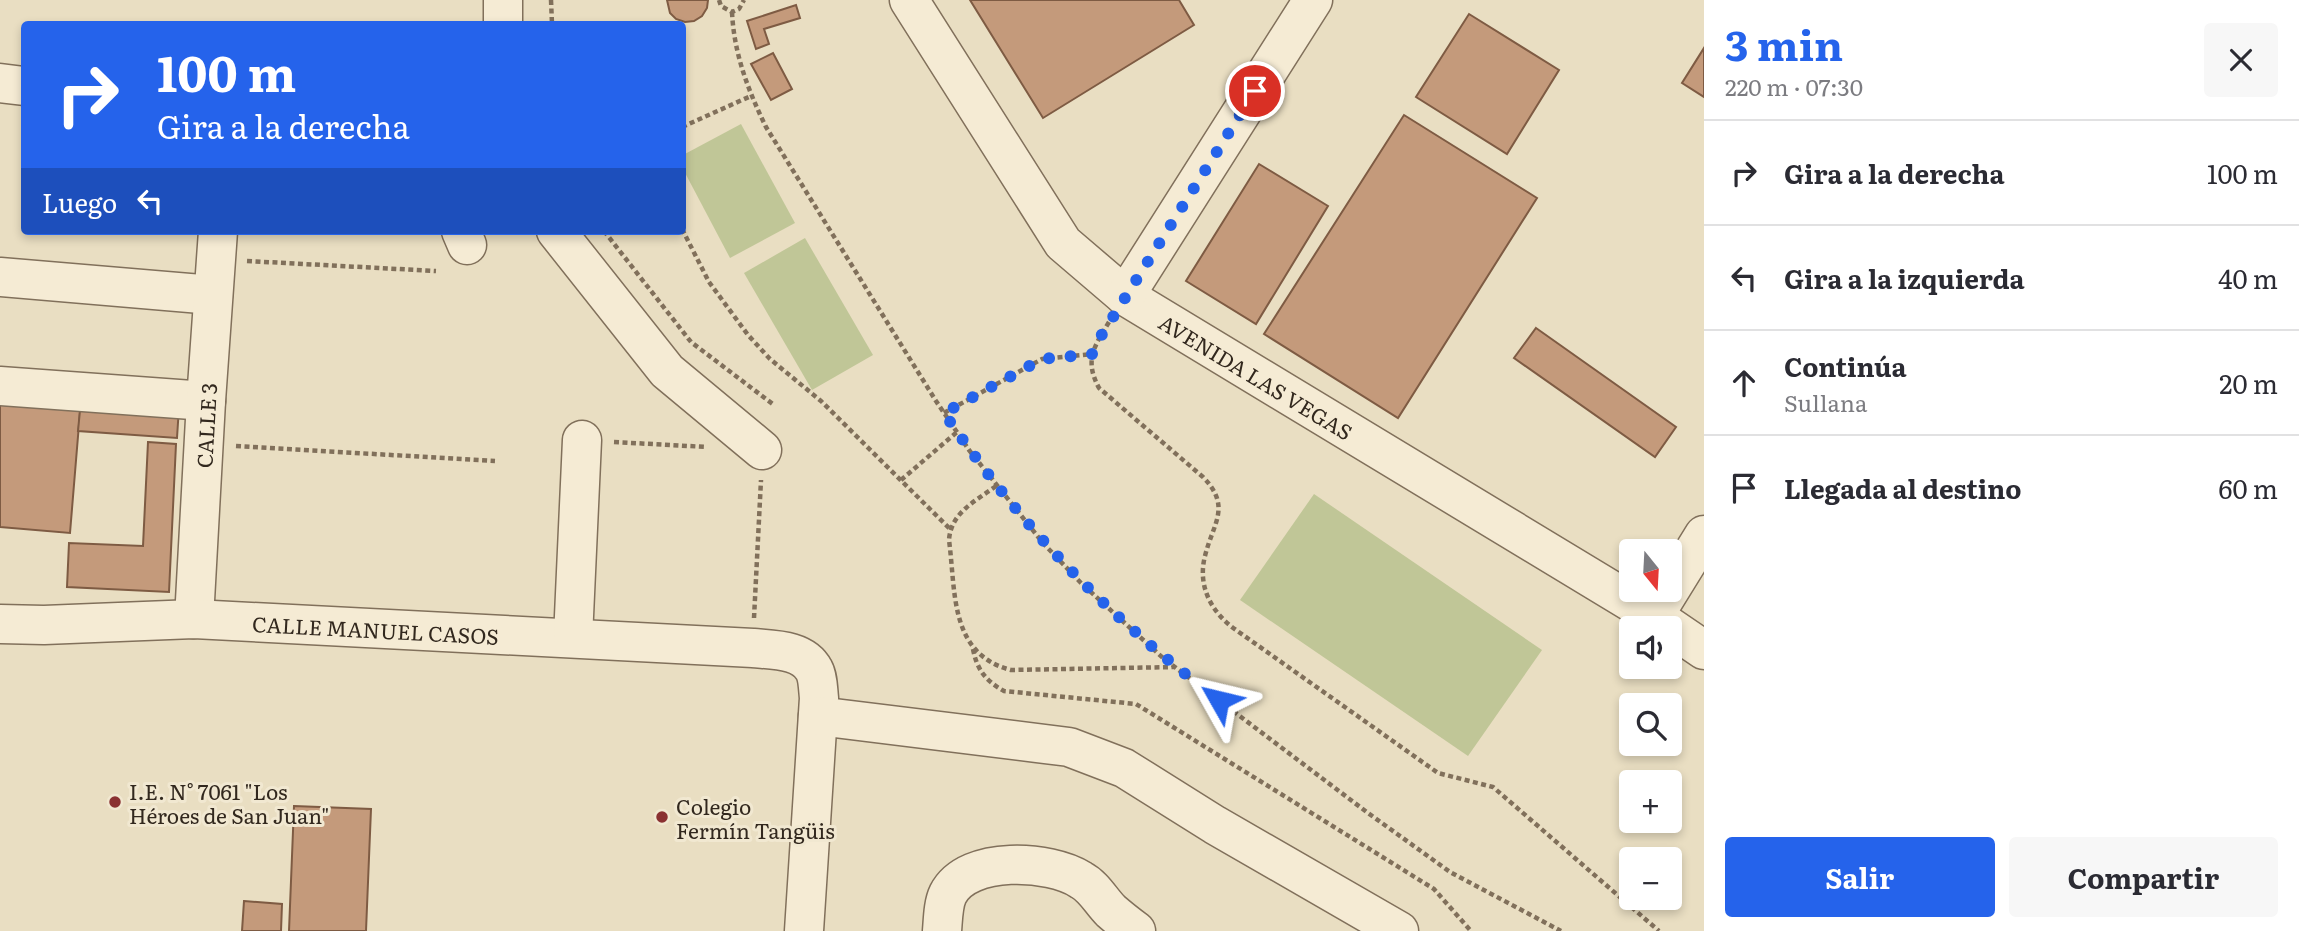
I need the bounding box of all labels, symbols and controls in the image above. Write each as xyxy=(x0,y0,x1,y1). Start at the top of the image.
text: 3 min xyxy=(1725,12,1843,74)
button: close xyxy=(2204,23,2278,97)
text: 100 m xyxy=(157,34,296,107)
icon: right xyxy=(42,49,133,140)
pin xyxy=(1225,61,1285,121)
text: 220 m · 07:30 xyxy=(1725,69,1863,103)
icon: arrive xyxy=(1236,72,1274,110)
text: Gira a la derecha xyxy=(157,101,410,149)
text: Gira a la derecha xyxy=(1784,153,2004,192)
text: 100 m xyxy=(2207,153,2278,192)
icon: right xyxy=(1725,154,1763,192)
text: Luego xyxy=(42,182,117,221)
icon: left xyxy=(131,182,169,220)
text: Gira a la izquierda xyxy=(1784,258,2025,297)
text: 40 m xyxy=(2218,258,2278,297)
icon: left xyxy=(1725,259,1763,297)
street label: AVENIDA LAS VEGAS xyxy=(1154,305,1359,446)
text: Continúa xyxy=(1784,346,1907,385)
text: 20 m xyxy=(2219,363,2278,402)
icon: ahead xyxy=(1725,364,1763,402)
street label: CALLE 3 xyxy=(187,382,223,469)
text: Sullana xyxy=(1784,385,1867,419)
text: Llegada al destino xyxy=(1784,468,2021,507)
text: 60 m xyxy=(2219,468,2278,507)
icon: arrive xyxy=(1725,469,1763,507)
north arrow xyxy=(1619,539,1682,602)
map controls xyxy=(1619,539,1682,910)
street label: CALLE MANUEL CASOS xyxy=(252,607,500,650)
button: sound xyxy=(1619,616,1682,679)
position arrow xyxy=(1182,663,1256,737)
button: search xyxy=(1619,693,1682,756)
button: + xyxy=(1619,770,1682,833)
place label: I.E. N° 7061 "Los Héroes de San Juan" xyxy=(129,775,329,830)
place label: Colegio Fermín Tangüis xyxy=(676,790,835,845)
marker: I.E. N° 7061 "Los Héroes de San Juan" xyxy=(107,794,123,810)
marker: Colegio Fermín Tangüis xyxy=(654,809,670,825)
button: Salir xyxy=(1725,837,1995,917)
button: Compartir xyxy=(2009,837,2278,917)
button: − xyxy=(1619,847,1682,910)

